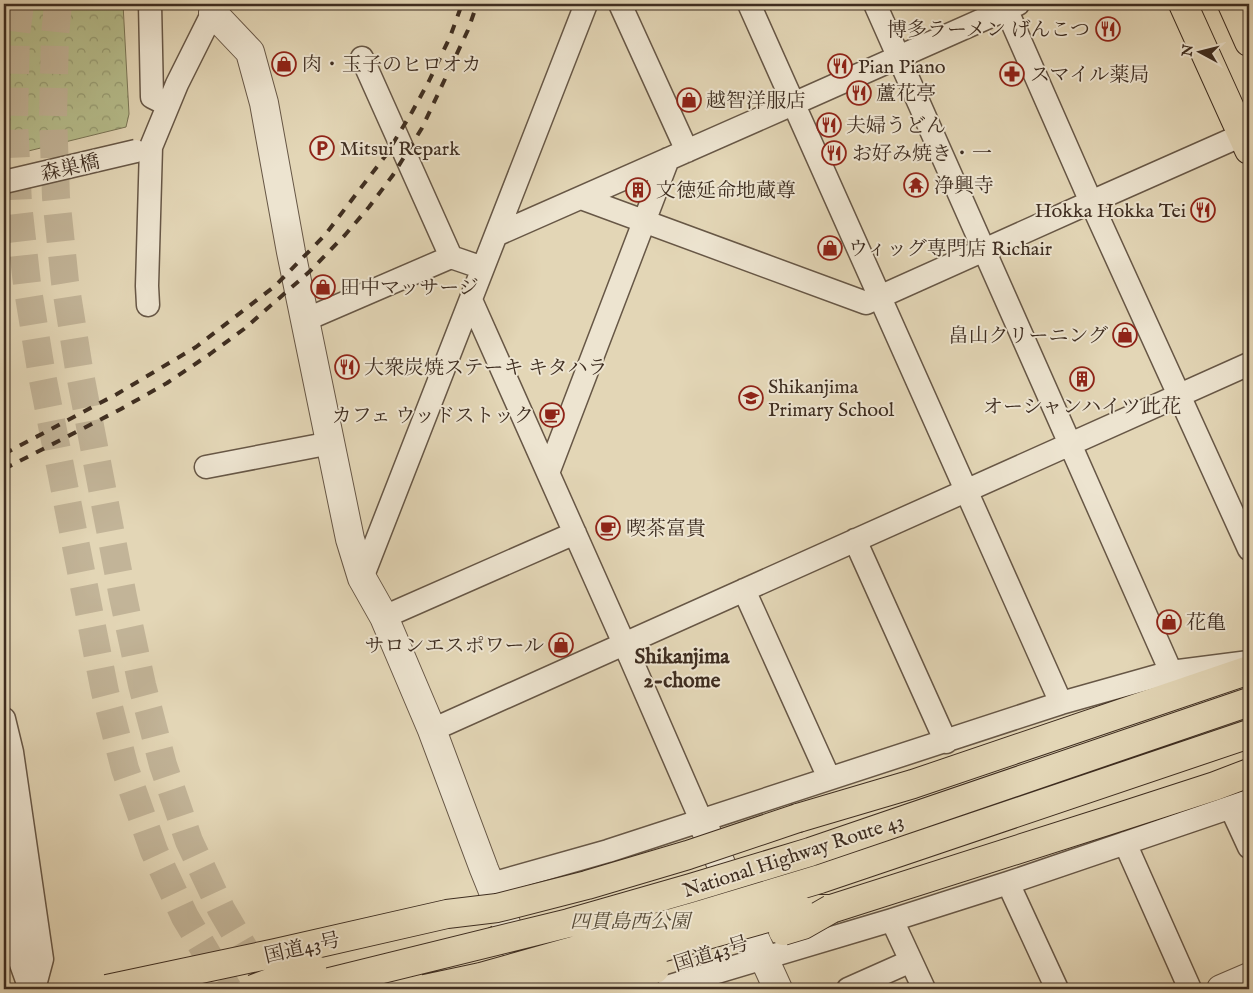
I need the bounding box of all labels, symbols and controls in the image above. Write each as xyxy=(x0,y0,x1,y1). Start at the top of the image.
restaurant icon: 博多ラーメン げんこつ xyxy=(1095,16,1121,42)
place label: 博多ラーメン げんこつ xyxy=(887,18,1090,43)
north arrow xyxy=(1176,28,1226,78)
text: N xyxy=(1178,43,1198,59)
shop icon: 肉・玉子のヒロオカ xyxy=(271,51,297,77)
place label: 肉・玉子のヒロオカ xyxy=(302,53,481,78)
restaurant icon: Pian Piano xyxy=(827,53,853,79)
place label: Pian Piano xyxy=(858,55,946,80)
pharmacy icon: スマイル薬局 xyxy=(999,61,1025,87)
place label: スマイル薬局 xyxy=(1030,63,1149,88)
restaurant icon: 蘆花亭 xyxy=(846,80,872,106)
place label: 蘆花亭 xyxy=(876,82,936,107)
shop icon: 越智洋服店 xyxy=(676,87,702,113)
place label: 越智洋服店 xyxy=(706,89,806,114)
restaurant icon: 夫婦うどん xyxy=(816,112,842,138)
place label: 夫婦うどん xyxy=(846,114,946,139)
parking icon: Mitsui Repark xyxy=(309,135,335,161)
place label: Mitsui Repark xyxy=(340,137,460,162)
restaurant icon: お好み焼き・一 xyxy=(821,140,847,166)
place label: お好み焼き・一 xyxy=(852,142,992,167)
street label: 森巣橋 xyxy=(38,150,102,187)
temple icon: 浄興寺 xyxy=(903,172,929,198)
place label: 浄興寺 xyxy=(934,174,994,199)
building icon: 文徳延命地蔵尊 xyxy=(625,177,651,203)
place label: 文徳延命地蔵尊 xyxy=(656,179,796,204)
restaurant icon: Hokka Hokka Tei xyxy=(1190,197,1216,223)
place label: Hokka Hokka Tei xyxy=(1035,199,1186,224)
shop icon: ウィッグ専門店 Richair xyxy=(817,235,843,261)
place label: ウィッグ専門店 Richair xyxy=(848,237,1053,262)
shop icon: 田中マッサージ xyxy=(310,274,336,300)
place label: 田中マッサージ xyxy=(340,276,479,301)
shop icon: 畠山クリーニング xyxy=(1112,322,1138,348)
place label: 畠山クリーニング xyxy=(948,324,1108,349)
restaurant icon: 大衆炭焼ステーキ キタハラ xyxy=(334,354,360,380)
place label: 大衆炭焼ステーキ キタハラ xyxy=(364,356,608,381)
building icon: オーシャンハイツ此花 xyxy=(1069,366,1095,392)
place label: Shikanjima Primary School xyxy=(768,375,895,423)
school or university icon: Shikanjima Primary School xyxy=(738,385,764,411)
place label: オーシャンハイツ此花 xyxy=(983,395,1181,420)
cafe icon: カフェ ウッドストック xyxy=(539,402,565,428)
place label: カフェ ウッドストック xyxy=(332,404,534,429)
cafe icon: 喫茶富貴 xyxy=(595,515,621,541)
place label: 喫茶富貴 xyxy=(626,517,706,542)
shop icon: 花亀 xyxy=(1156,609,1182,635)
place label: 花亀 xyxy=(1186,611,1226,636)
shop icon: サロンエスポワール xyxy=(548,632,574,658)
place label: サロンエスポワール xyxy=(364,634,544,659)
district label: Shikanjima 2-chome xyxy=(635,644,730,695)
street label: National Highway Route 43 xyxy=(680,809,907,904)
park label: 四貫島西公園 xyxy=(570,910,693,935)
street label: 国道43号 xyxy=(262,928,343,969)
street label: 国道43号 xyxy=(671,931,752,978)

